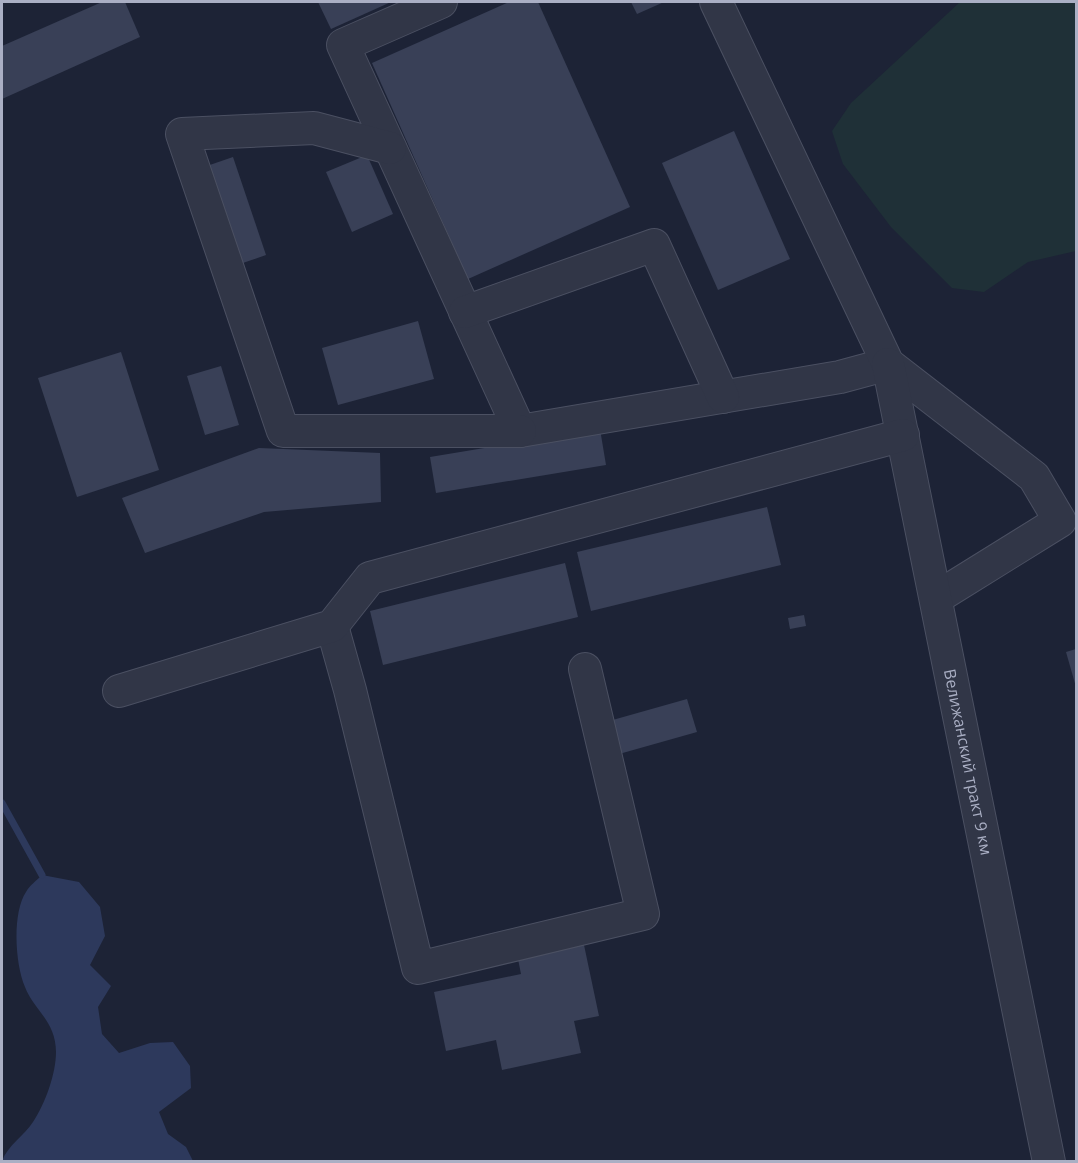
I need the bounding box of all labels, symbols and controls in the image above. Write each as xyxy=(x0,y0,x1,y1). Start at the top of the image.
street label: Велижанский тракт 9 км xyxy=(939,667,998,857)

